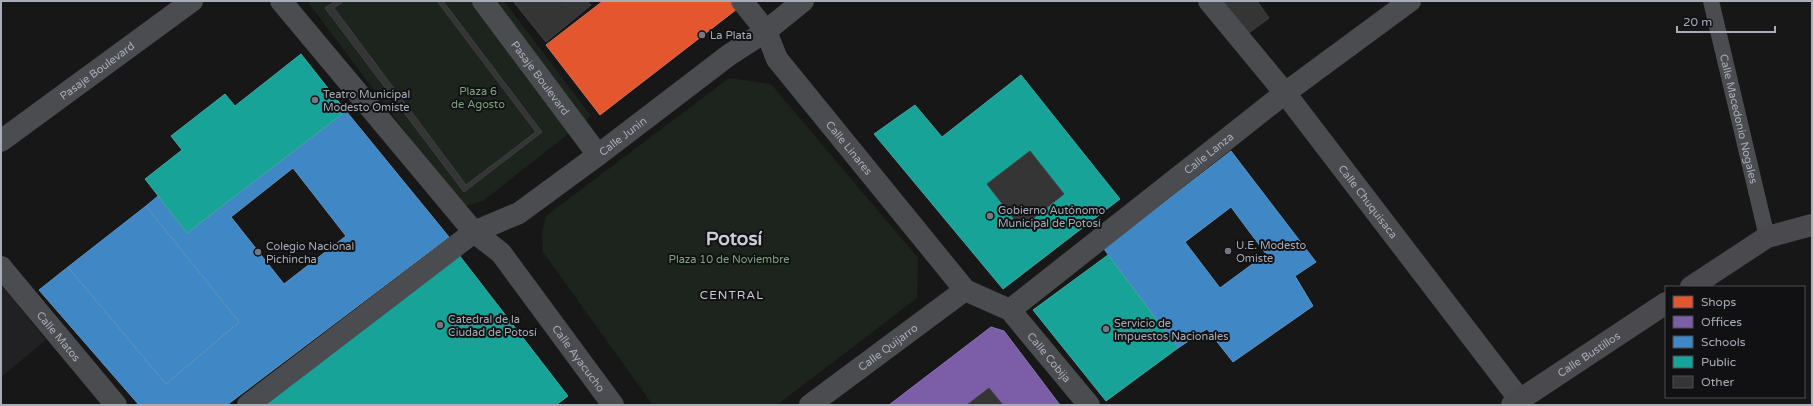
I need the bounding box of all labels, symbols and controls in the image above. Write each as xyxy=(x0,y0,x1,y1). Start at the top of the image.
scale bar xyxy=(1677,8,1775,34)
text: 20 m xyxy=(1683,15,1712,29)
place label: La Plata xyxy=(710,29,752,42)
marker: La Plata xyxy=(697,30,707,40)
street label: Pasaje Boulevard xyxy=(508,38,572,118)
street label: Pasaje Boulevard xyxy=(57,39,137,103)
street label: Calle Macedonio Nogales xyxy=(1717,53,1760,185)
park label: Plaza 6 de Agosto xyxy=(451,85,505,111)
place label: Teatro Municipal Modesto Omiste xyxy=(323,88,410,114)
marker: Teatro Municipal Modesto Omiste xyxy=(310,95,320,105)
street label: Calle Junin xyxy=(597,114,649,159)
street label: Calle Linares xyxy=(823,118,875,178)
street label: Calle Lanza xyxy=(1182,130,1236,177)
street label: Calle Chuquisaca xyxy=(1335,162,1400,241)
place label: Gobierno Autónomo Municipal de Potosí xyxy=(998,204,1105,230)
marker: Gobierno Autónomo Municipal de Potosí xyxy=(985,211,995,221)
district label: Potosí xyxy=(706,228,763,250)
place label: U.E. Modesto Omiste xyxy=(1236,239,1307,265)
place label: Colegio Nacional Pichincha xyxy=(266,240,354,266)
marker: U.E. Modesto Omiste xyxy=(1223,246,1233,256)
marker: Colegio Nacional Pichincha xyxy=(253,247,263,257)
park label: Plaza 10 de Noviembre xyxy=(669,253,789,266)
legend xyxy=(1665,286,1805,398)
district label: CENTRAL xyxy=(700,288,764,302)
text: Shops xyxy=(1701,295,1736,309)
street label: Calle Matos xyxy=(34,309,83,364)
place label: Catedral de la Ciudad de Potosí xyxy=(448,313,537,339)
text: Offices xyxy=(1701,315,1742,329)
place label: Servicio de Impuestos Nacionales xyxy=(1114,317,1229,343)
marker: Catedral de la Ciudad de Potosí xyxy=(435,320,445,330)
street label: Calle Quijarro xyxy=(856,321,921,374)
street label: Calle Ayacucho xyxy=(549,322,607,395)
marker: Servicio de Impuestos Nacionales xyxy=(1101,324,1111,334)
street label: Calle Bustillos xyxy=(1555,329,1623,380)
street label: Calle Cobija xyxy=(1024,330,1073,385)
text: Schools xyxy=(1701,335,1746,349)
text: Public xyxy=(1701,355,1736,369)
text: Other xyxy=(1701,375,1734,389)

